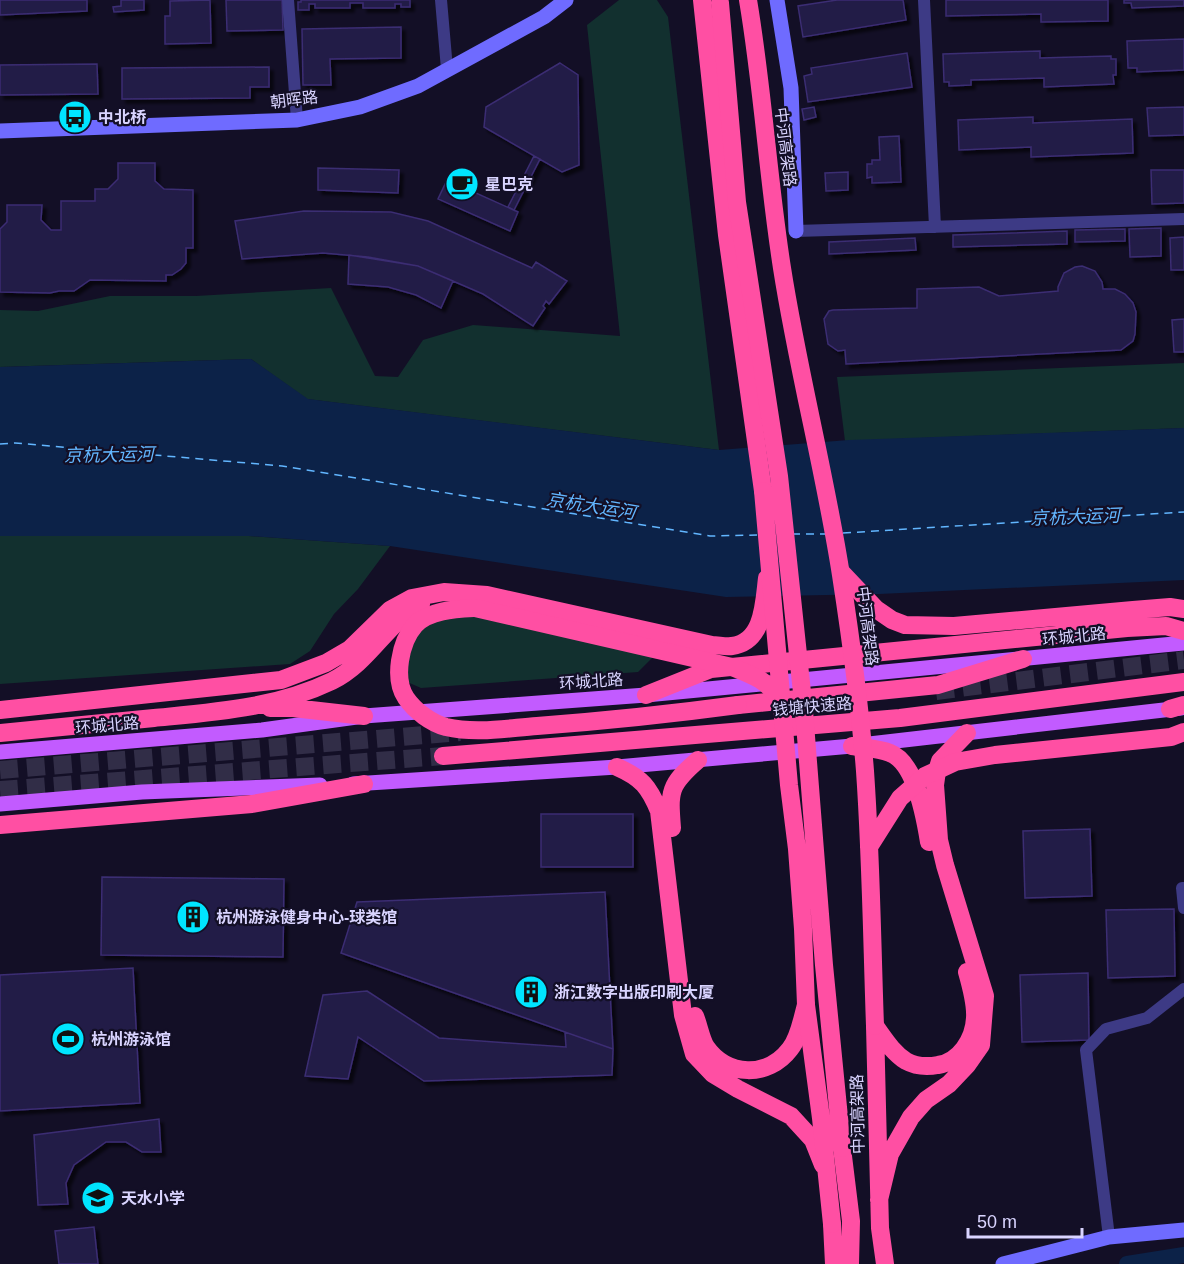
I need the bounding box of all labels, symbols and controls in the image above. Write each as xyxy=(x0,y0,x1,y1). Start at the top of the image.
street label: 朝晖路 xyxy=(269,88,319,111)
bus stop icon: 中北桥 xyxy=(57,99,93,135)
street label: 中河高架路 xyxy=(772,106,799,188)
place label: 中北桥 xyxy=(98,109,147,126)
cafe icon: 星巴克 xyxy=(444,166,480,202)
place label: 星巴克 xyxy=(485,176,533,193)
water label: 京杭大运河 xyxy=(64,444,157,466)
water label: 京杭大运河 xyxy=(545,489,640,523)
water label: 京杭大运河 xyxy=(1030,505,1123,529)
street label: 中河高架路 xyxy=(854,585,881,667)
street label: 环城北路 xyxy=(1041,625,1107,648)
street label: 环城北路 xyxy=(559,671,624,692)
street label: 钱塘快速路 xyxy=(771,695,853,718)
street label: 环城北路 xyxy=(74,714,140,737)
building icon: 杭州游泳健身中心-球类馆 xyxy=(175,899,211,935)
place label: 杭州游泳健身中心-球类馆 xyxy=(216,908,397,926)
building icon: 浙江数字出版印刷大厦 xyxy=(513,974,549,1010)
place label: 浙江数字出版印刷大厦 xyxy=(554,984,714,1001)
sports icon: 杭州游泳馆 xyxy=(50,1021,86,1057)
place label: 杭州游泳馆 xyxy=(91,1030,171,1048)
street label: 中河高架路 xyxy=(848,1074,867,1154)
school or university icon: 天水小学 xyxy=(80,1180,116,1216)
place label: 天水小学 xyxy=(121,1190,185,1207)
scale bar xyxy=(968,1201,1082,1239)
text: 50 m xyxy=(977,1212,1017,1232)

